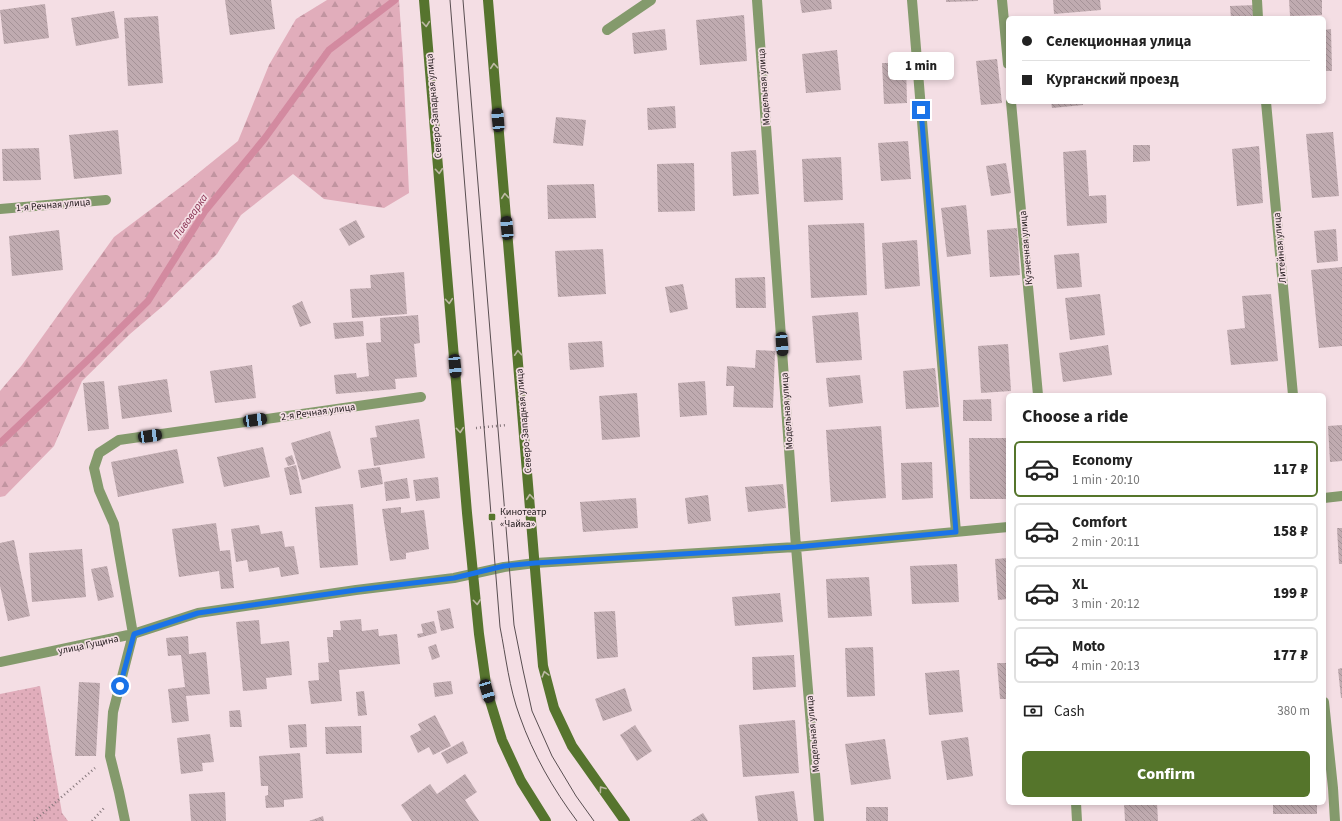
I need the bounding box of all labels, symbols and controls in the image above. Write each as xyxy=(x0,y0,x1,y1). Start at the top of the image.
one-way arrow xyxy=(422,21,431,27)
text: Селекционная улица xyxy=(1046,31,1192,52)
street label: Модельная улица xyxy=(754,48,774,126)
callout: 1 min xyxy=(888,52,954,80)
street label: Северо-Западная улица xyxy=(422,53,446,159)
text: 1 min xyxy=(905,57,937,75)
one-way arrow xyxy=(489,63,498,69)
text: Курганский проезд xyxy=(1046,69,1179,90)
route end xyxy=(912,101,930,119)
car xyxy=(491,108,505,132)
one-way arrow xyxy=(434,168,443,174)
water label: Пивоварка xyxy=(170,191,211,242)
one-way arrow xyxy=(500,193,509,199)
street label: 1-я Речная улица xyxy=(15,195,91,215)
street label: Кузнечная улица xyxy=(1016,210,1036,286)
street label: Литейная улица xyxy=(1270,212,1290,284)
car xyxy=(500,216,514,240)
one-way arrow xyxy=(445,298,454,304)
car xyxy=(775,332,789,356)
one-way arrow xyxy=(513,350,522,356)
car xyxy=(448,354,462,378)
street label: Северо-Западная улица xyxy=(512,368,536,474)
street label: Модельная улица xyxy=(777,372,797,450)
street label: 2-я Речная улица xyxy=(280,400,356,424)
text: Choose a ride xyxy=(1022,404,1128,429)
car xyxy=(242,412,268,428)
one-way arrow xyxy=(455,427,464,433)
car xyxy=(137,428,163,444)
text: Economy xyxy=(1072,450,1133,471)
icon: car xyxy=(1024,451,1060,487)
text: 117 ₽ xyxy=(1273,459,1308,480)
text: 1 min · 20:10 xyxy=(1072,471,1140,489)
one-way arrow xyxy=(525,494,534,500)
place label: Кинотеатр «Чайка» xyxy=(500,505,547,531)
marker: Кинотеатр «Чайка» xyxy=(487,512,497,522)
text: Comfort xyxy=(1072,512,1127,533)
icon: car xyxy=(1024,513,1060,549)
text: 158 ₽ xyxy=(1273,521,1308,542)
text: 2 min · 20:11 xyxy=(1072,533,1140,551)
text: XL xyxy=(1072,574,1088,595)
icon: car xyxy=(1024,575,1060,611)
text: 199 ₽ xyxy=(1273,583,1308,604)
text: 3 min · 20:12 xyxy=(1072,595,1140,613)
one-way arrow xyxy=(472,599,481,605)
street label: улица Гущина xyxy=(57,632,120,658)
text: Moto xyxy=(1072,636,1105,657)
icon: car xyxy=(1024,637,1060,673)
text: 177 ₽ xyxy=(1273,645,1308,666)
text: 4 min · 20:13 xyxy=(1072,657,1140,675)
one-way arrow xyxy=(541,671,550,678)
route start xyxy=(111,677,129,695)
car xyxy=(478,678,496,704)
street label: Модельная улица xyxy=(803,695,823,773)
icon: cash xyxy=(1022,700,1044,722)
text: Cash xyxy=(1054,701,1085,722)
text: 380 m xyxy=(1277,702,1310,720)
button: Confirm xyxy=(1022,751,1310,797)
one-way arrow xyxy=(600,787,607,794)

